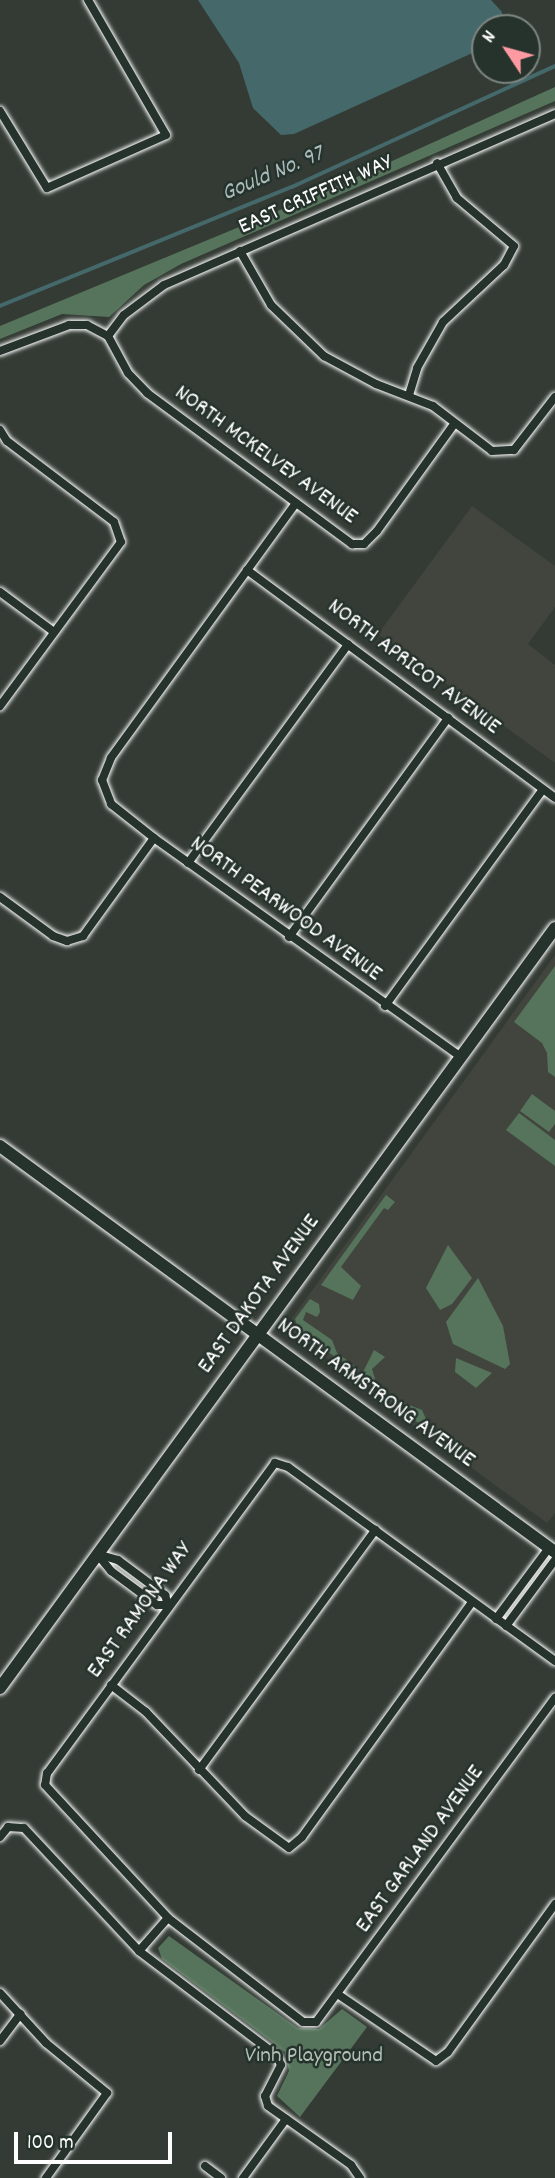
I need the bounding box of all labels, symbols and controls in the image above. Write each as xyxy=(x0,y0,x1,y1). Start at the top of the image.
north arrow xyxy=(471,14,541,84)
text: N xyxy=(477,26,504,49)
water label: Gould No. 97 xyxy=(218,141,328,209)
street label: EAST CRIFFITH WAY xyxy=(235,150,397,242)
street label: NORTH MCKELVEY AVENUE xyxy=(168,380,362,532)
street label: NORTH APRICOT AVENUE xyxy=(321,594,505,742)
street label: NORTH PEARWOOD AVENUE xyxy=(184,831,386,989)
street label: EAST DAKOTA AVENUE xyxy=(193,1210,327,1380)
street label: NORTH ARMSTRONG AVENUE xyxy=(271,1313,479,1475)
street label: EAST RAMONA WAY xyxy=(82,1538,200,1684)
street label: EAST GARLAND AVENUE xyxy=(351,1761,491,1939)
park label: Vinh Playground xyxy=(245,2043,383,2071)
scale bar xyxy=(18,2118,175,2162)
text: 100 m xyxy=(27,2129,74,2159)

